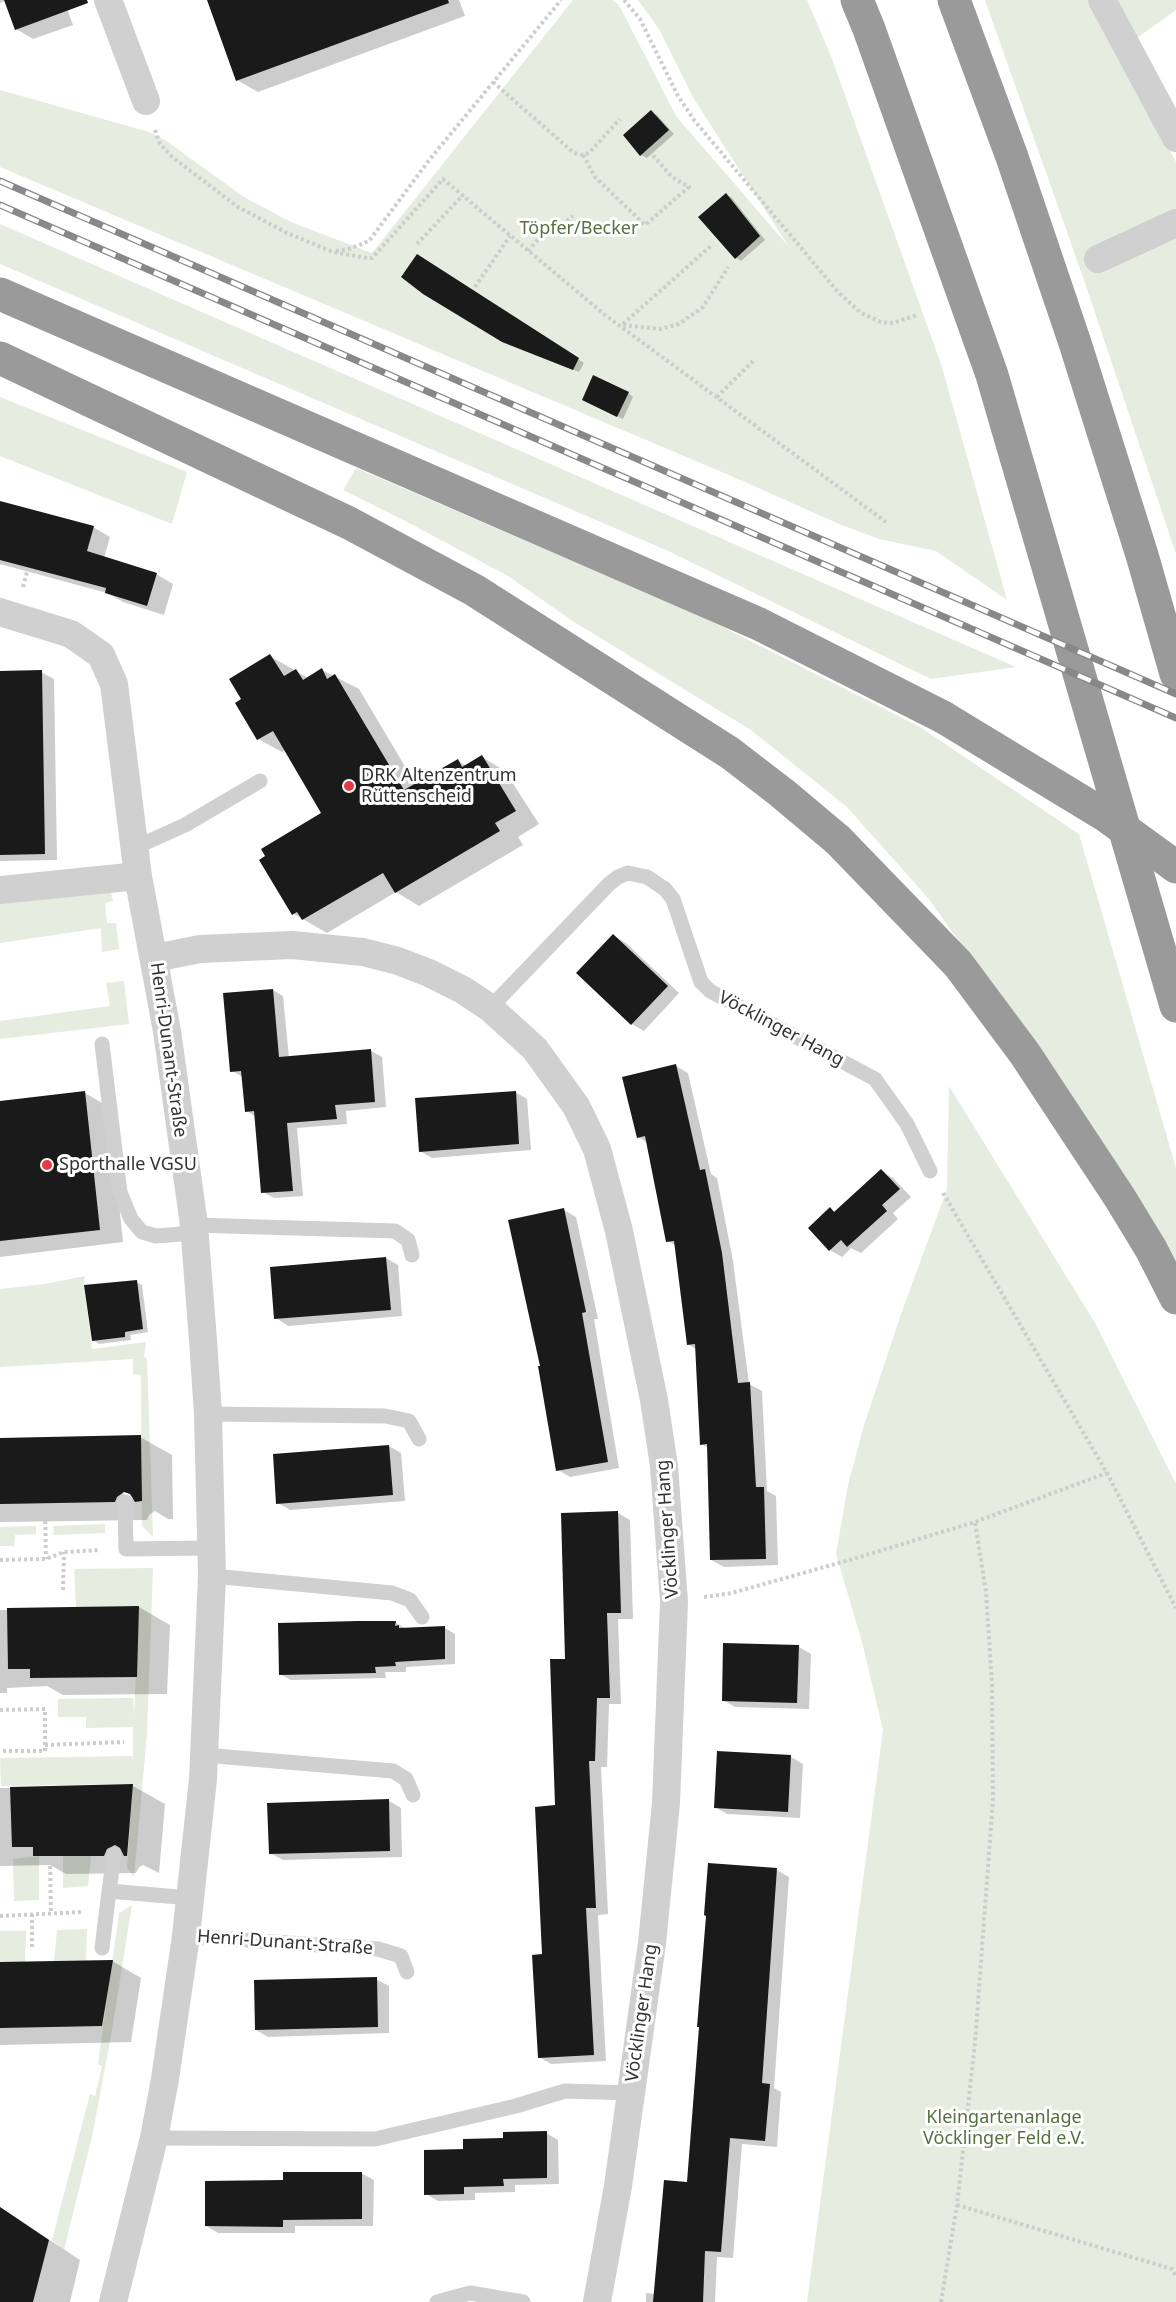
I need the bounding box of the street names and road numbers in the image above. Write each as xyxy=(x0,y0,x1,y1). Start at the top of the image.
street label: Henri-Dunant-Straße xyxy=(145,961,191,1139)
street label: Vöcklinger Hang xyxy=(715,987,847,1071)
street label: Vöcklinger Hang xyxy=(652,1459,684,1599)
street label: Henri-Dunant-Straße xyxy=(196,1926,374,1960)
street label: Vöcklinger Hang xyxy=(622,1943,662,2083)

